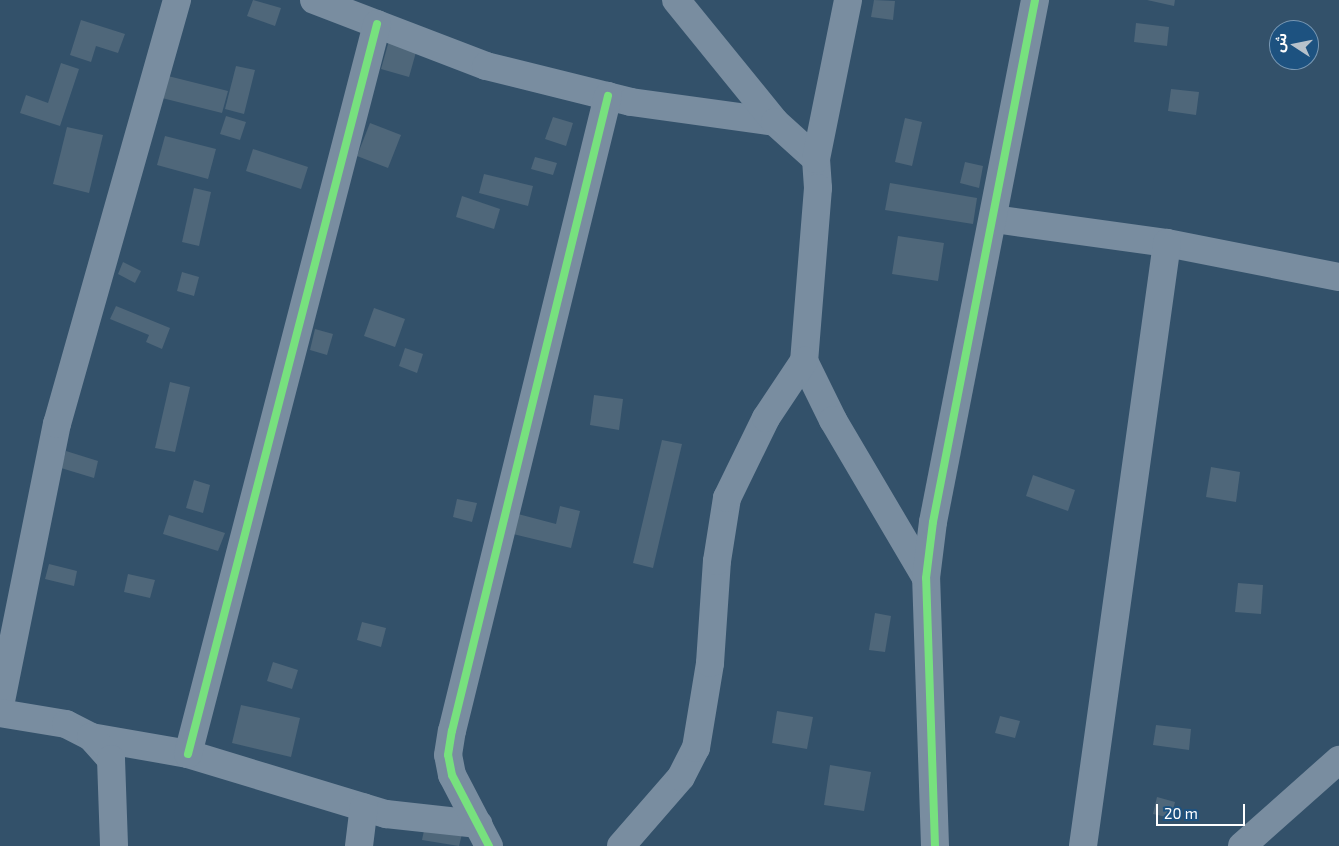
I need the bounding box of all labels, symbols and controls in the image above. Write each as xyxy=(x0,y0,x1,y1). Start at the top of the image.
north arrow xyxy=(1269,20,1319,70)
text: ش xyxy=(1270,31,1290,53)
scale bar xyxy=(1159,794,1248,826)
text: 20 m xyxy=(1164,804,1198,822)

